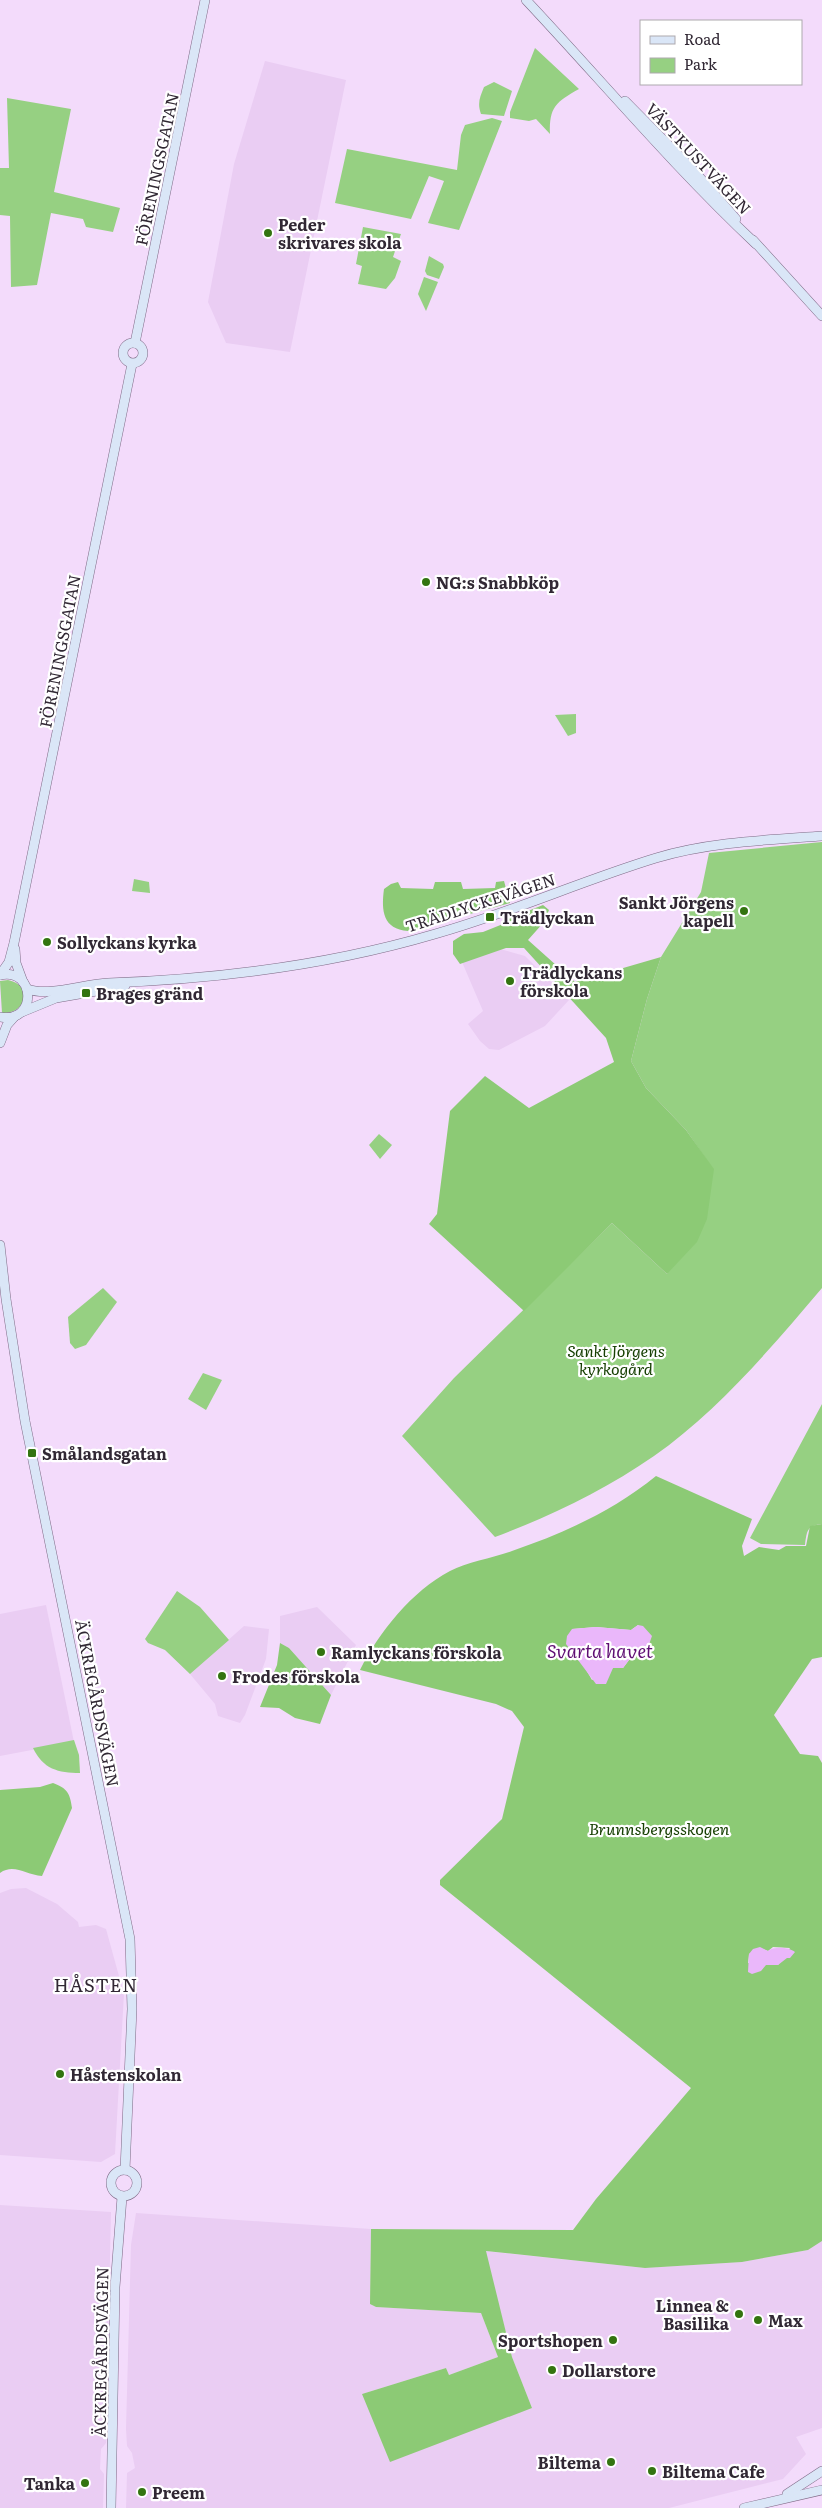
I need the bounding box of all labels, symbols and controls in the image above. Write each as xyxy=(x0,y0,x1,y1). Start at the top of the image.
legend xyxy=(640,20,802,85)
text: Road xyxy=(684,27,720,50)
text: Park xyxy=(684,52,718,75)
street label: FÖRENINGSGATAN xyxy=(128,90,184,248)
street label: VÄSTKUSTVÄGEN xyxy=(641,97,757,219)
place label: Peder skrivares skola xyxy=(278,212,402,254)
marker: Peder skrivares skola xyxy=(262,227,274,239)
place label: NG:s Snabbköp xyxy=(436,570,559,594)
street label: FÖRENINGSGATAN xyxy=(32,572,86,730)
marker: NG:s Snabbköp xyxy=(420,576,432,588)
street label: TRÄDLYCKEVÄGEN xyxy=(402,866,558,938)
place label: Sankt Jörgens kapell xyxy=(619,890,734,932)
place label: Trädlyckan xyxy=(500,905,594,929)
marker: Sankt Jörgens kapell xyxy=(738,905,750,917)
marker: Trädlyckan xyxy=(484,911,496,923)
place label: Sollyckans kyrka xyxy=(57,930,197,954)
marker: Sollyckans kyrka xyxy=(41,936,53,948)
place label: Trädlyckans förskola xyxy=(520,960,622,1002)
marker: Trädlyckans förskola xyxy=(504,975,516,987)
place label: Brages gränd xyxy=(96,981,204,1005)
marker: Brages gränd xyxy=(80,987,92,999)
park label: Sankt Jörgens kyrkogård xyxy=(567,1338,665,1380)
place label: Smålandsgatan xyxy=(42,1441,167,1465)
marker: Smålandsgatan xyxy=(26,1447,38,1459)
street label: ÄCKREGÅRDSVÄGEN xyxy=(70,1617,126,1789)
water label: Svarta havet xyxy=(547,1637,653,1664)
place label: Ramlyckans förskola xyxy=(331,1640,502,1664)
marker: Ramlyckans förskola xyxy=(315,1646,327,1658)
place label: Frodes förskola xyxy=(232,1664,360,1688)
marker: Frodes förskola xyxy=(216,1670,228,1682)
park label: Brunnsbergsskogen xyxy=(589,1816,730,1840)
district label: HÅSTEN xyxy=(54,1971,138,1998)
place label: Håstenskolan xyxy=(70,2062,182,2086)
marker: Håstenskolan xyxy=(54,2068,66,2080)
street label: ÄCKREGÅRDSVÄGEN xyxy=(87,2267,113,2437)
place label: Linnea & Basilika xyxy=(656,2293,730,2335)
marker: Linnea & Basilika xyxy=(733,2308,745,2320)
place label: Max xyxy=(768,2308,803,2332)
marker: Max xyxy=(752,2314,764,2326)
place label: Sportshopen xyxy=(498,2328,603,2352)
marker: Sportshopen xyxy=(607,2334,619,2346)
place label: Dollarstore xyxy=(562,2358,656,2382)
marker: Dollarstore xyxy=(546,2364,558,2376)
place label: Biltema xyxy=(538,2450,602,2474)
marker: Biltema xyxy=(605,2456,617,2468)
place label: Biltema Cafe xyxy=(662,2459,765,2483)
marker: Biltema Cafe xyxy=(646,2465,658,2477)
place label: Tanka xyxy=(24,2471,76,2495)
marker: Tanka xyxy=(79,2477,91,2489)
place label: Preem xyxy=(152,2480,205,2504)
marker: Preem xyxy=(136,2486,148,2498)

